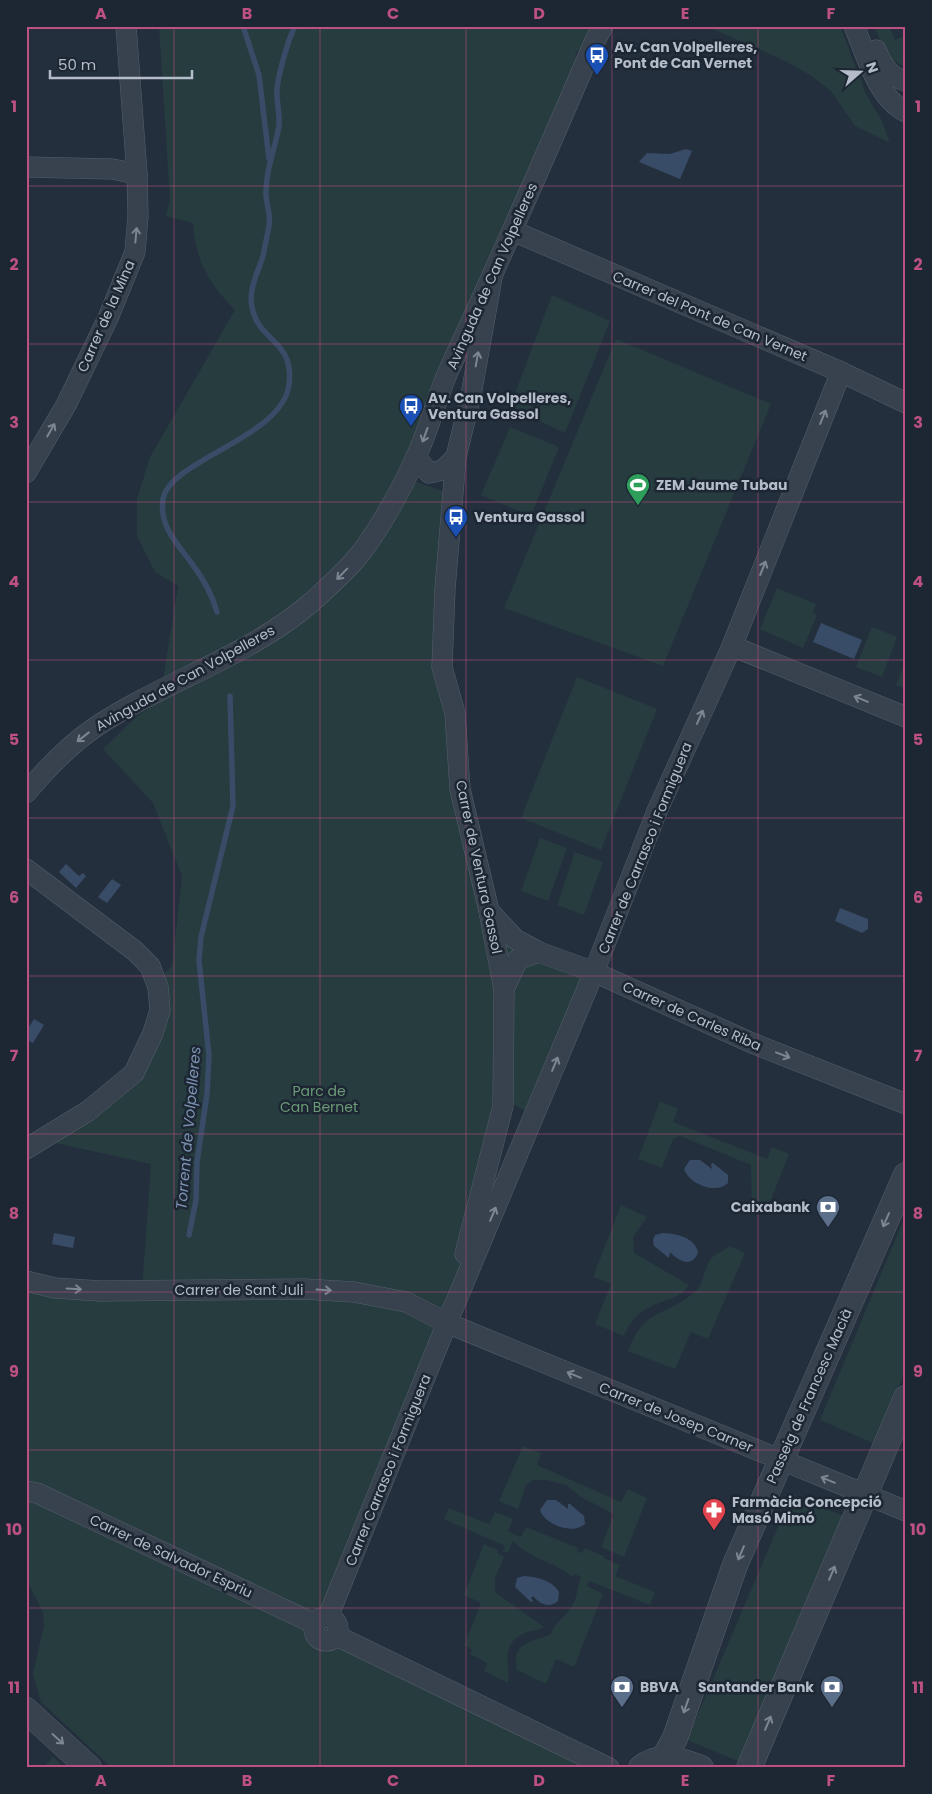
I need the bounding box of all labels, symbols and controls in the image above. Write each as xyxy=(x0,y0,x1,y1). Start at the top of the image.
text: A xyxy=(95,2,107,25)
text: B xyxy=(242,2,252,25)
text: C xyxy=(387,2,399,25)
text: D xyxy=(533,2,545,25)
text: E xyxy=(681,2,689,25)
text: F xyxy=(827,2,836,25)
place label: Av. Can Volpelleres, Pont de Can Vernet xyxy=(614,37,757,73)
bus stop icon: Av. Can Volpelleres, Pont de Can Vernet xyxy=(584,42,610,76)
scale bar xyxy=(50,48,192,80)
north arrow xyxy=(834,48,884,98)
text: 50 m xyxy=(58,54,96,75)
text: N xyxy=(861,59,883,76)
text: 1 xyxy=(11,95,17,118)
text: 1 xyxy=(915,95,921,118)
street label: Avinguda de Can Volpelleres xyxy=(442,179,542,373)
one-way arrow xyxy=(131,227,141,243)
text: 2 xyxy=(9,253,19,276)
text: 2 xyxy=(913,253,923,276)
street label: Carrer de la Mina xyxy=(72,257,140,375)
street label: Carrer del Pont de Can Vernet xyxy=(610,266,810,366)
one-way arrow xyxy=(473,351,483,367)
place label: Av. Can Volpelleres, Ventura Gassol xyxy=(428,388,571,424)
bus stop icon: Av. Can Volpelleres, Ventura Gassol xyxy=(398,393,424,427)
one-way arrow xyxy=(820,409,829,424)
text: 3 xyxy=(9,411,19,434)
text: 3 xyxy=(913,411,923,434)
one-way arrow xyxy=(46,424,56,438)
one-way arrow xyxy=(420,427,429,442)
sports icon: ZEM Jaume Tubau xyxy=(625,472,651,506)
place label: ZEM Jaume Tubau xyxy=(656,475,787,495)
bus stop icon: Ventura Gassol xyxy=(443,504,469,538)
place label: Ventura Gassol xyxy=(474,507,585,527)
one-way arrow xyxy=(760,560,769,575)
one-way arrow xyxy=(336,567,348,580)
text: 4 xyxy=(9,570,20,593)
text: 4 xyxy=(913,570,924,593)
street label: Avinguda de Can Volpelleres xyxy=(92,620,278,736)
one-way arrow xyxy=(854,693,869,703)
one-way arrow xyxy=(695,710,705,725)
text: 5 xyxy=(9,728,19,751)
text: 5 xyxy=(913,728,923,751)
one-way arrow xyxy=(77,731,90,742)
street label: Carrer de Carrasco i Formiguera xyxy=(593,739,697,957)
street label: Carrer de Ventura Gassol xyxy=(451,778,507,956)
text: 6 xyxy=(9,886,19,909)
text: 6 xyxy=(913,886,923,909)
street label: Carrer de Carles Riba xyxy=(620,976,764,1056)
text: 7 xyxy=(10,1044,19,1067)
text: 7 xyxy=(914,1044,923,1067)
water label: Torrent de Volpelleres xyxy=(170,1045,206,1211)
one-way arrow xyxy=(775,1051,790,1060)
one-way arrow xyxy=(551,1057,561,1072)
park label: Parc de Can Bernet xyxy=(280,1081,358,1117)
bank icon: Caixabank xyxy=(815,1194,841,1228)
place label: Caixabank xyxy=(731,1197,810,1217)
text: 8 xyxy=(9,1202,19,1225)
text: 8 xyxy=(913,1202,923,1225)
one-way arrow xyxy=(488,1207,498,1222)
one-way arrow xyxy=(881,1212,891,1227)
street label: Carrer de Sant Juli xyxy=(175,1280,303,1300)
one-way arrow xyxy=(66,1285,82,1294)
one-way arrow xyxy=(316,1286,332,1295)
street label: Passeig de Francesc Macià xyxy=(761,1305,857,1487)
text: 9 xyxy=(9,1360,19,1383)
text: 9 xyxy=(913,1360,923,1383)
one-way arrow xyxy=(567,1370,582,1380)
street label: Carrer Carrasco i Formiguera xyxy=(340,1371,436,1569)
street label: Carrer de Josep Carner xyxy=(596,1377,756,1457)
one-way arrow xyxy=(821,1475,836,1485)
place label: Farmàcia Concepció Masó Mimó xyxy=(732,1492,882,1528)
pharmacy icon: Farmàcia Concepció Masó Mimó xyxy=(701,1497,727,1531)
street label: Carrer de Salvador Espriu xyxy=(86,1509,256,1603)
text: 10 xyxy=(6,1518,22,1541)
text: 10 xyxy=(910,1518,926,1541)
one-way arrow xyxy=(735,1545,745,1560)
one-way arrow xyxy=(829,1566,838,1581)
bank icon: BBVA xyxy=(609,1674,635,1708)
bank icon: Santander Bank xyxy=(819,1674,845,1708)
text: 11 xyxy=(8,1676,20,1699)
text: 11 xyxy=(912,1676,924,1699)
place label: BBVA xyxy=(640,1677,680,1697)
place label: Santander Bank xyxy=(698,1677,814,1697)
one-way arrow xyxy=(681,1698,690,1713)
one-way arrow xyxy=(764,1716,774,1731)
one-way arrow xyxy=(51,1733,64,1745)
text: A xyxy=(95,1769,107,1792)
text: B xyxy=(242,1769,252,1792)
text: C xyxy=(387,1769,399,1792)
text: D xyxy=(533,1769,545,1792)
text: E xyxy=(681,1769,689,1792)
text: F xyxy=(827,1769,836,1792)

